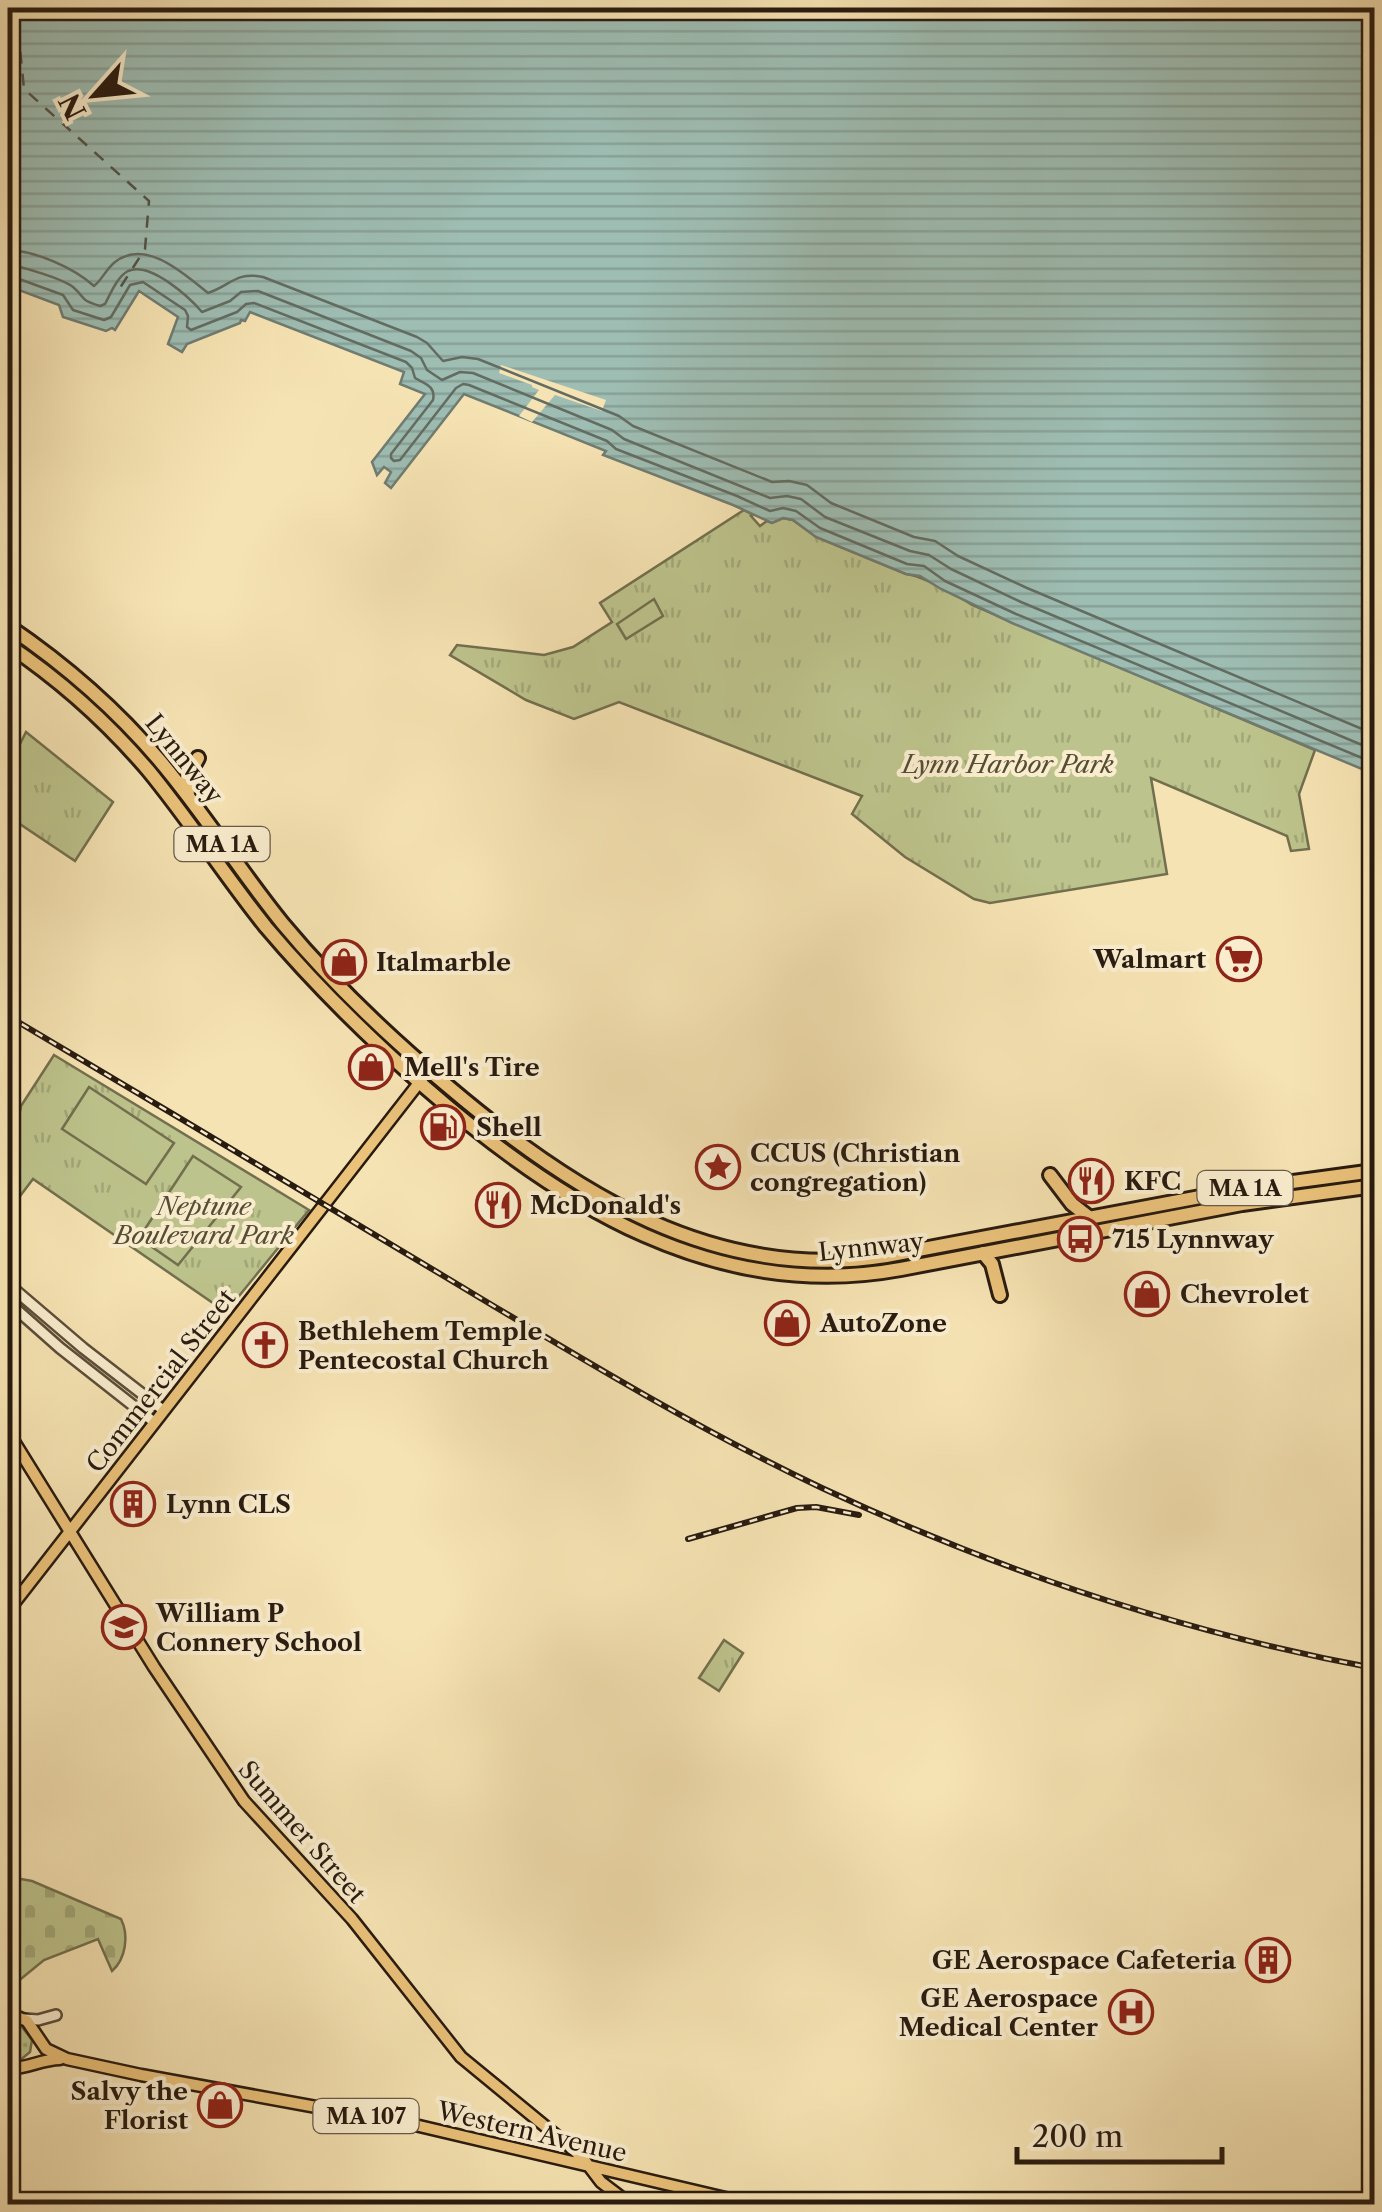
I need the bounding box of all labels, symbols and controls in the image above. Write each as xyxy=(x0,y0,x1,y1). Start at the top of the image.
north arrow xyxy=(45,45,145,145)
text: N xyxy=(52,88,93,125)
street label: Lynnway xyxy=(139,708,230,811)
park label: Lynn Harbor Park xyxy=(900,749,1114,780)
road number: MA 1A xyxy=(174,827,270,861)
supermarket icon: Walmart xyxy=(1216,936,1262,982)
shop icon: Italmarble xyxy=(321,939,367,985)
place label: Walmart xyxy=(1092,944,1206,975)
place label: Italmarble xyxy=(376,947,511,978)
shop icon: Mell's Tire xyxy=(348,1044,394,1090)
place label: Mell's Tire xyxy=(404,1052,540,1083)
fuel station icon: Shell xyxy=(420,1104,466,1150)
place label: Shell xyxy=(476,1112,542,1143)
place label: CCUS (Christian congregation) xyxy=(750,1138,961,1198)
place icon: CCUS (Christian congregation) xyxy=(695,1144,741,1190)
restaurant icon: KFC xyxy=(1068,1158,1114,1204)
place label: KFC xyxy=(1124,1166,1181,1197)
road number: MA 1A xyxy=(1198,1171,1292,1205)
restaurant icon: McDonald's xyxy=(475,1182,521,1228)
place label: McDonald's xyxy=(530,1190,681,1221)
park label: Neptune Boulevard Park xyxy=(112,1191,294,1251)
bus stop icon: 715 Lynnway xyxy=(1057,1216,1103,1262)
place label: 715 Lynnway xyxy=(1112,1224,1274,1255)
street label: Lynnway xyxy=(817,1226,926,1268)
shop icon: Chevrolet xyxy=(1124,1271,1170,1317)
place label: Chevrolet xyxy=(1180,1279,1309,1310)
street label: Commercial Street xyxy=(80,1283,242,1479)
shop icon: AutoZone xyxy=(764,1300,810,1346)
place label: AutoZone xyxy=(819,1308,947,1339)
place label: Bethlehem Temple Pentecostal Church xyxy=(298,1316,549,1376)
church icon: Bethlehem Temple Pentecostal Church xyxy=(242,1322,288,1368)
building icon: Lynn CLS xyxy=(110,1481,156,1527)
place label: Lynn CLS xyxy=(166,1489,291,1520)
place label: William P Connery School xyxy=(155,1598,362,1658)
school or university icon: William P Connery School xyxy=(101,1604,147,1650)
street label: Summer Street xyxy=(232,1754,372,1910)
building icon: GE Aerospace Cafeteria xyxy=(1245,1937,1291,1983)
place label: GE Aerospace Cafeteria xyxy=(932,1945,1237,1976)
place label: GE Aerospace Medical Center xyxy=(899,1983,1099,2043)
hospital icon: GE Aerospace Medical Center xyxy=(1108,1989,1154,2035)
place label: Salvy the Florist xyxy=(71,2076,188,2136)
shop icon: Salvy the Florist xyxy=(197,2082,243,2128)
street label: Western Avenue xyxy=(433,2095,630,2169)
road number: MA 107 xyxy=(314,2099,418,2133)
scale bar xyxy=(1017,2102,1222,2164)
text: 200 m xyxy=(1032,2118,1123,2155)

